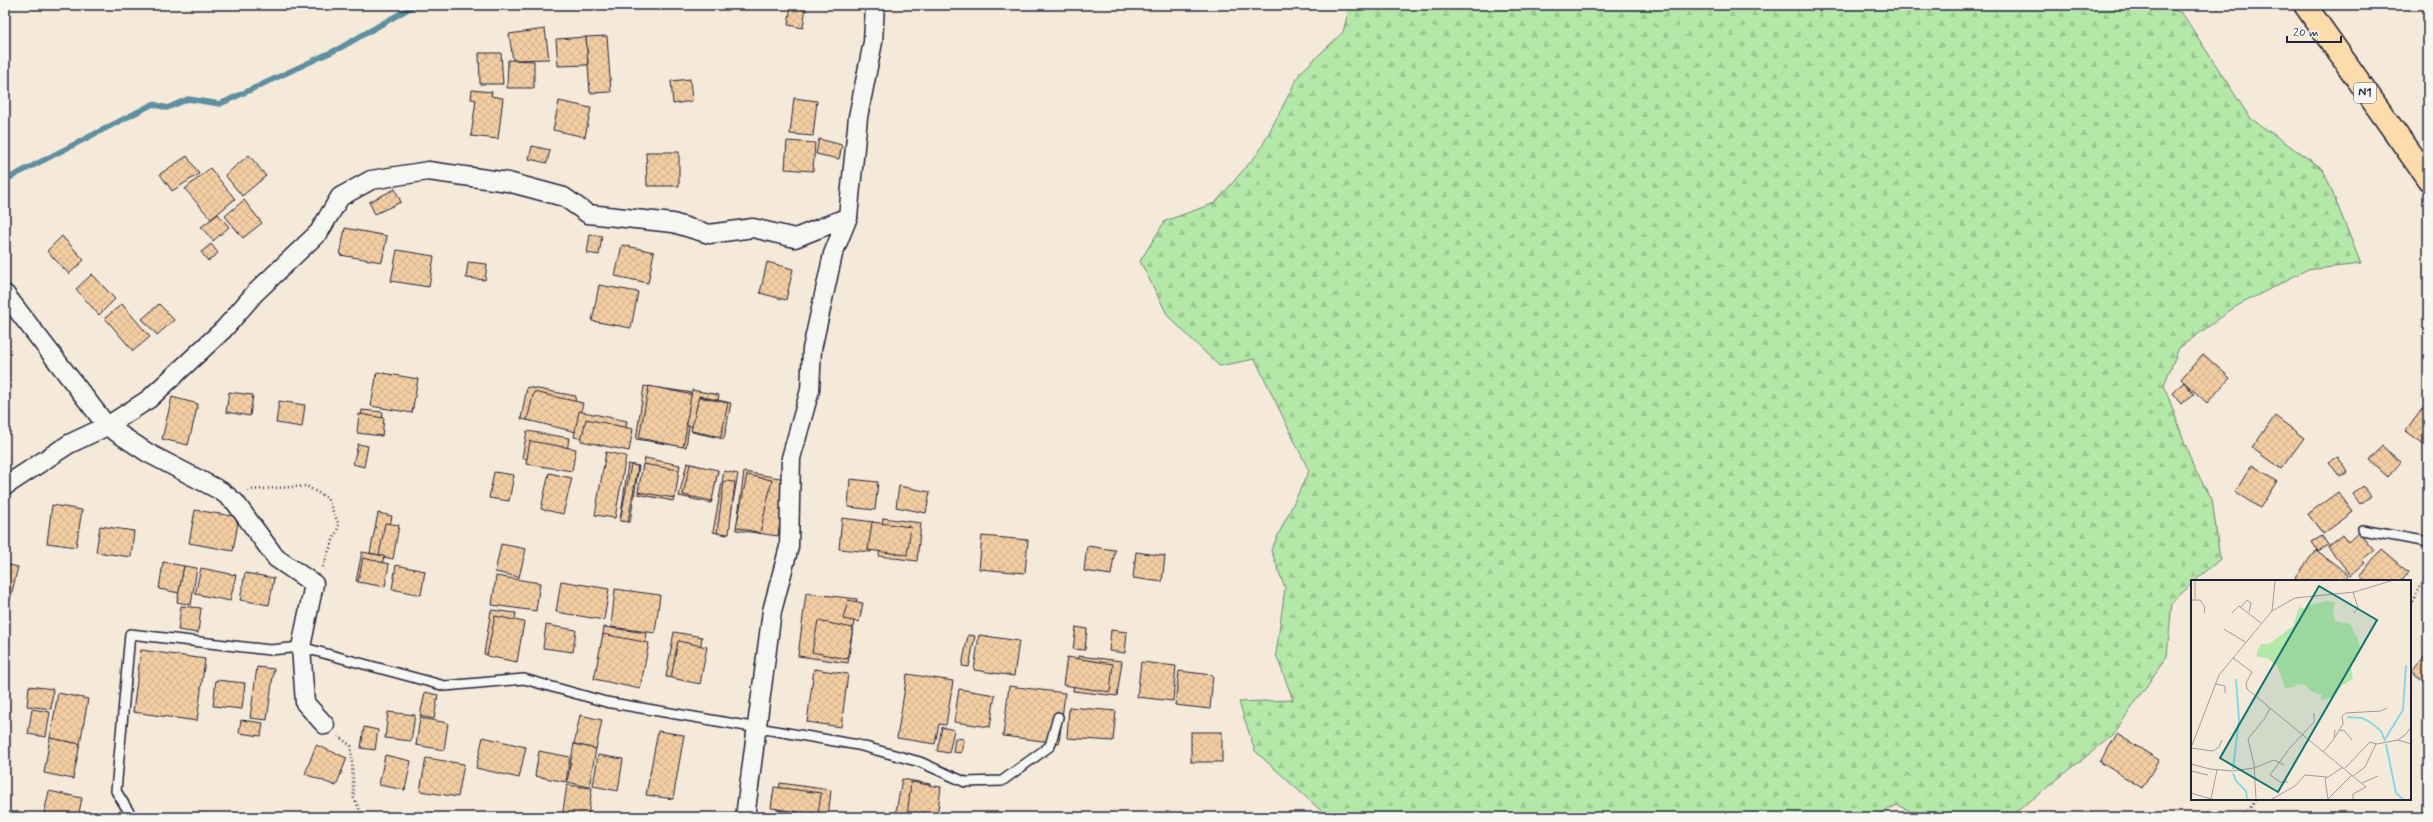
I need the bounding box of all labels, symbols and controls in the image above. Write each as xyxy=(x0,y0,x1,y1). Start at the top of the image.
scale bar xyxy=(2287,18,2341,44)
text: 20 m xyxy=(2293,25,2319,41)
road number: N1 xyxy=(2354,83,2376,103)
inset map xyxy=(2191,580,2411,800)

